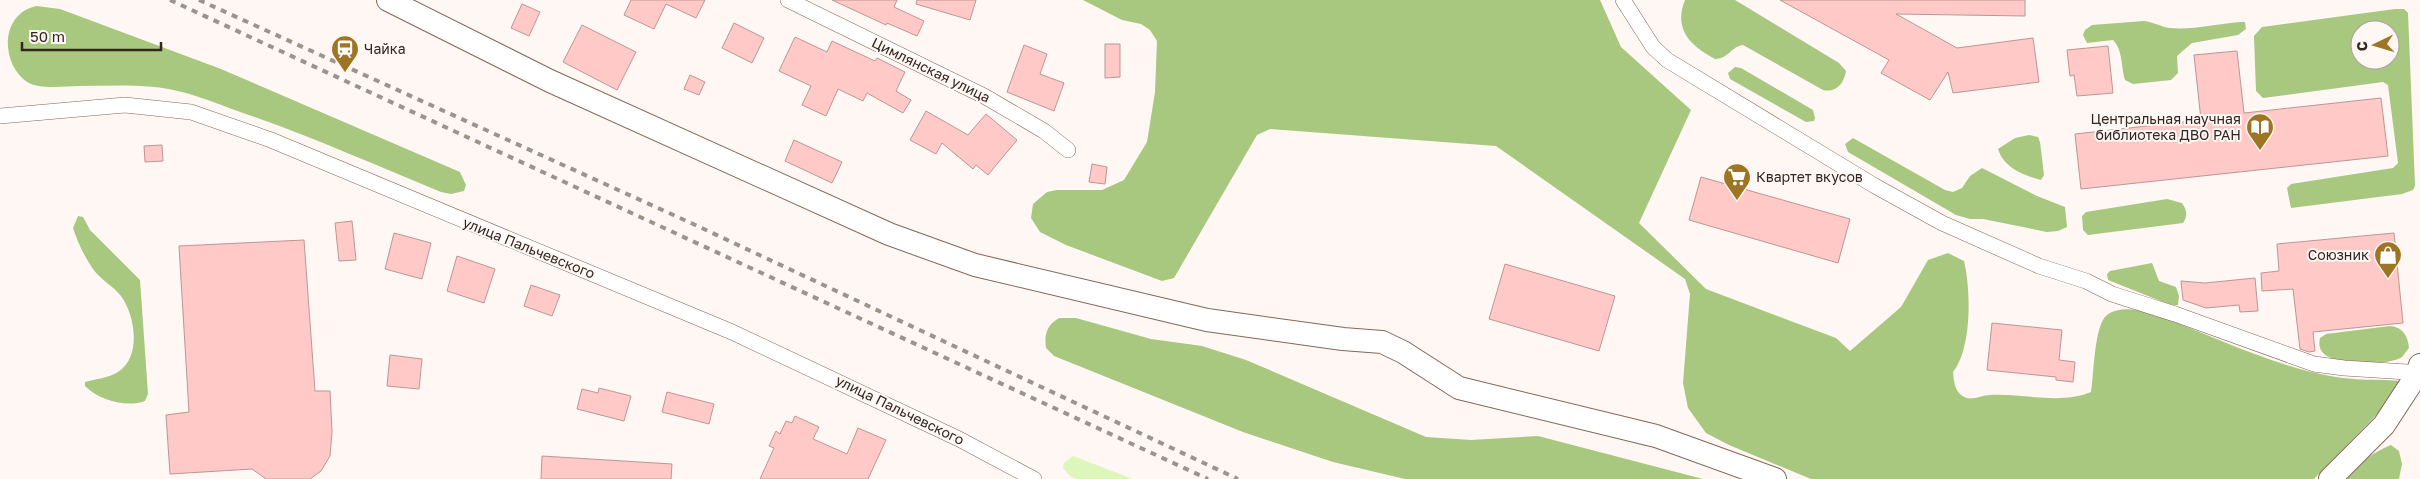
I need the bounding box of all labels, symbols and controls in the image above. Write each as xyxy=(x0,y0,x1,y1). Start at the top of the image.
scale bar xyxy=(22,20,161,52)
north arrow xyxy=(2350,20,2400,70)
text: 50 m xyxy=(30,27,65,45)
street label: Цимлянская улица xyxy=(869,33,993,106)
station icon: Чайка xyxy=(330,34,360,73)
place label: Чайка xyxy=(364,40,406,57)
text: С xyxy=(2353,40,2370,52)
place label: Центральная научная библиотека ДВО РАН xyxy=(2091,110,2241,143)
library icon: Центральная научная библиотека ДВО РАН xyxy=(2245,112,2275,151)
supermarket icon: Квартет вкусов xyxy=(1722,162,1752,201)
place label: Квартет вкусов xyxy=(1756,168,1863,185)
street label: улица Пальчевского xyxy=(461,213,598,282)
shop icon: Союзник xyxy=(2373,240,2403,279)
place label: Союзник xyxy=(2308,246,2369,263)
street label: улица Пальчевского xyxy=(833,371,967,448)

